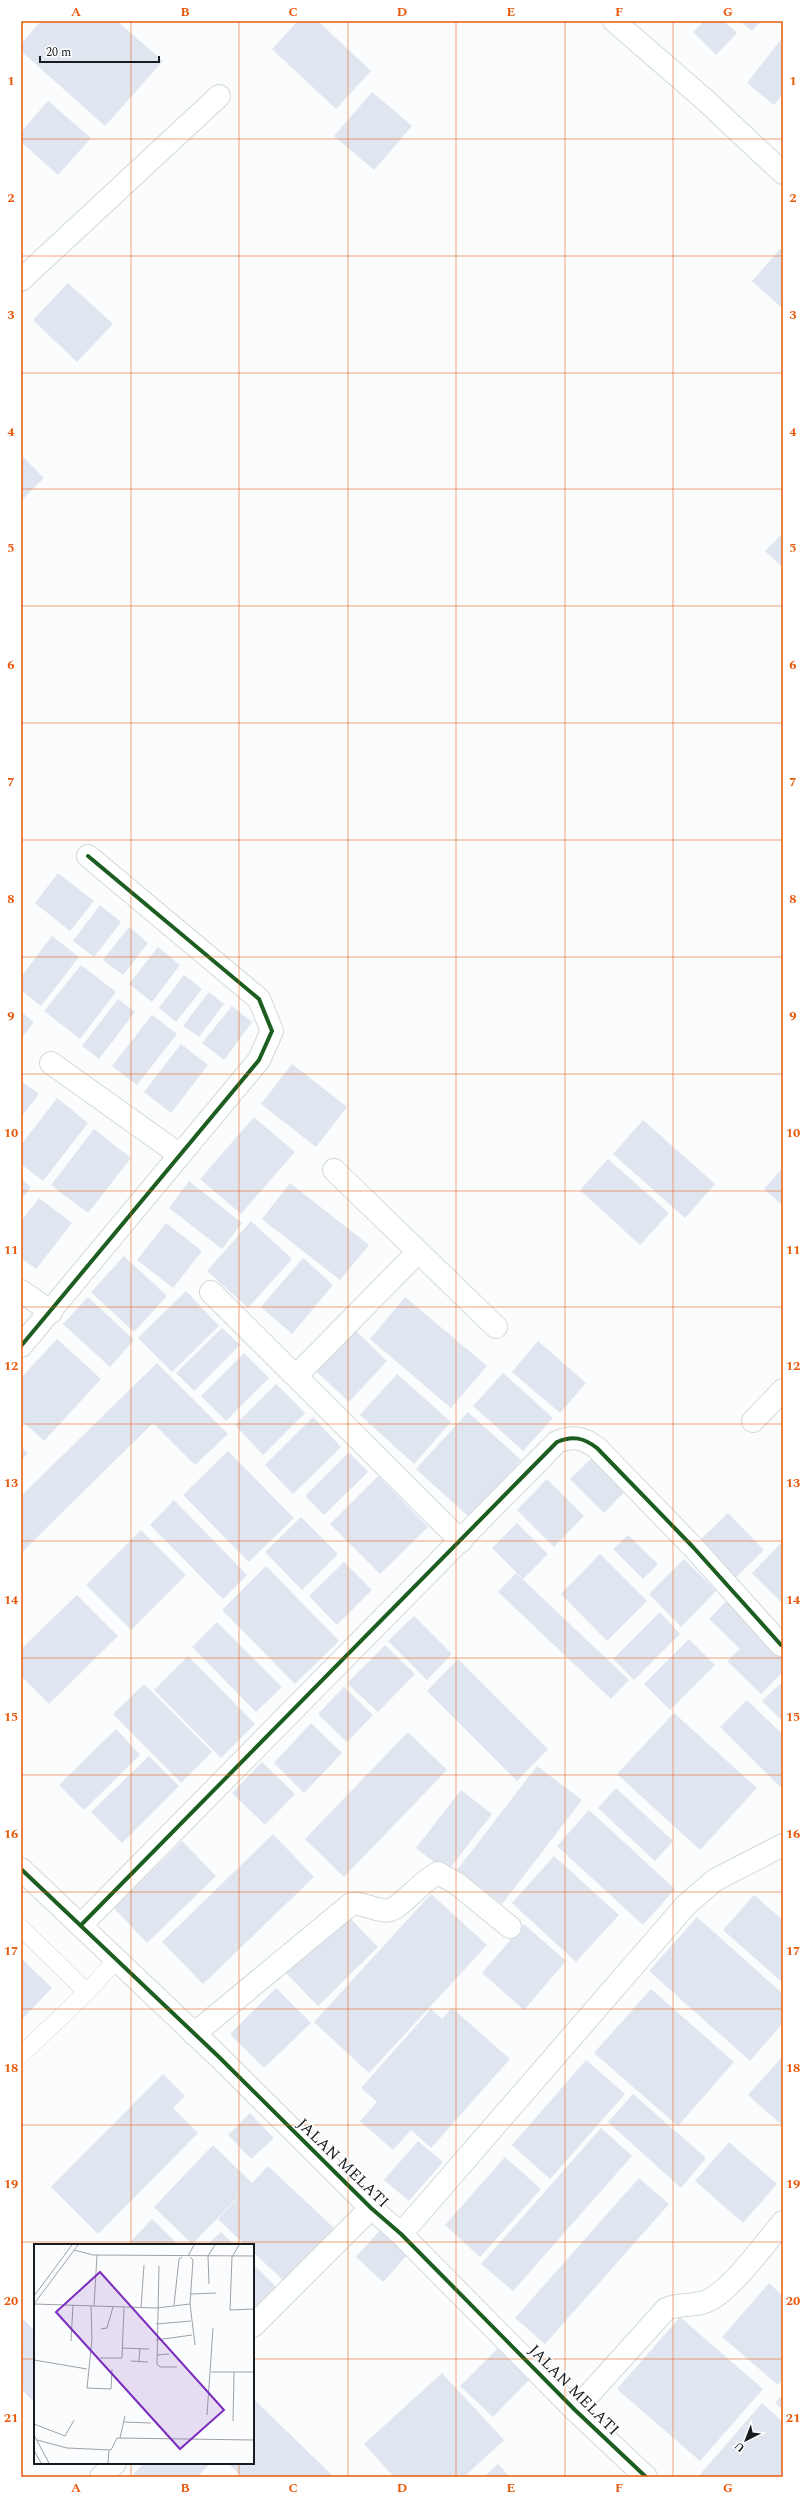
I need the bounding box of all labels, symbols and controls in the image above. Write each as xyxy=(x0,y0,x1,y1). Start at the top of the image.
text: A xyxy=(71,2,81,22)
text: B xyxy=(180,2,190,22)
text: C xyxy=(288,2,298,22)
text: D xyxy=(397,2,407,22)
text: E xyxy=(507,2,516,22)
text: F xyxy=(615,2,623,22)
text: G xyxy=(723,2,733,22)
scale bar xyxy=(40,38,159,64)
text: 20 m xyxy=(46,43,71,62)
text: 1 xyxy=(7,71,15,91)
text: 1 xyxy=(789,71,797,91)
text: 2 xyxy=(7,188,15,208)
text: 2 xyxy=(789,188,797,208)
text: 3 xyxy=(7,305,15,325)
text: 3 xyxy=(789,305,797,325)
text: 4 xyxy=(7,422,15,442)
text: 4 xyxy=(789,422,797,442)
text: 5 xyxy=(7,538,15,558)
text: 5 xyxy=(789,538,797,558)
text: 6 xyxy=(7,655,15,675)
text: 6 xyxy=(789,655,797,675)
text: 7 xyxy=(7,772,15,792)
text: 7 xyxy=(789,772,797,792)
text: 8 xyxy=(7,889,15,909)
text: 8 xyxy=(789,889,797,909)
text: 9 xyxy=(7,1006,15,1026)
text: 9 xyxy=(789,1006,797,1026)
text: 10 xyxy=(4,1123,18,1143)
text: 10 xyxy=(786,1123,800,1143)
text: 11 xyxy=(4,1240,18,1260)
text: 11 xyxy=(786,1240,800,1260)
text: 12 xyxy=(4,1356,18,1376)
text: 12 xyxy=(786,1356,800,1376)
text: 13 xyxy=(4,1473,18,1493)
text: 13 xyxy=(786,1473,800,1493)
text: 14 xyxy=(4,1590,19,1610)
text: 14 xyxy=(786,1590,801,1610)
text: 15 xyxy=(4,1707,18,1727)
text: 15 xyxy=(786,1707,800,1727)
text: 16 xyxy=(4,1824,18,1844)
text: 16 xyxy=(786,1824,800,1844)
text: 17 xyxy=(4,1941,18,1961)
text: 17 xyxy=(786,1941,800,1961)
text: 18 xyxy=(4,2058,18,2078)
text: 18 xyxy=(786,2058,800,2078)
street label: JALAN MELATI xyxy=(291,2113,395,2213)
text: 19 xyxy=(4,2174,18,2194)
text: 19 xyxy=(786,2174,800,2194)
inset map xyxy=(34,2244,254,2464)
text: 20 xyxy=(4,2291,18,2311)
text: 20 xyxy=(786,2291,800,2311)
street label: JALAN MELATI xyxy=(523,2339,625,2441)
text: 21 xyxy=(4,2408,18,2428)
text: 21 xyxy=(786,2408,800,2428)
north arrow xyxy=(726,2420,766,2460)
text: U xyxy=(731,2438,749,2456)
text: A xyxy=(71,2478,81,2498)
text: B xyxy=(180,2478,190,2498)
text: C xyxy=(288,2478,298,2498)
text: D xyxy=(397,2478,407,2498)
text: E xyxy=(507,2478,516,2498)
text: F xyxy=(615,2478,623,2498)
text: G xyxy=(723,2478,733,2498)

